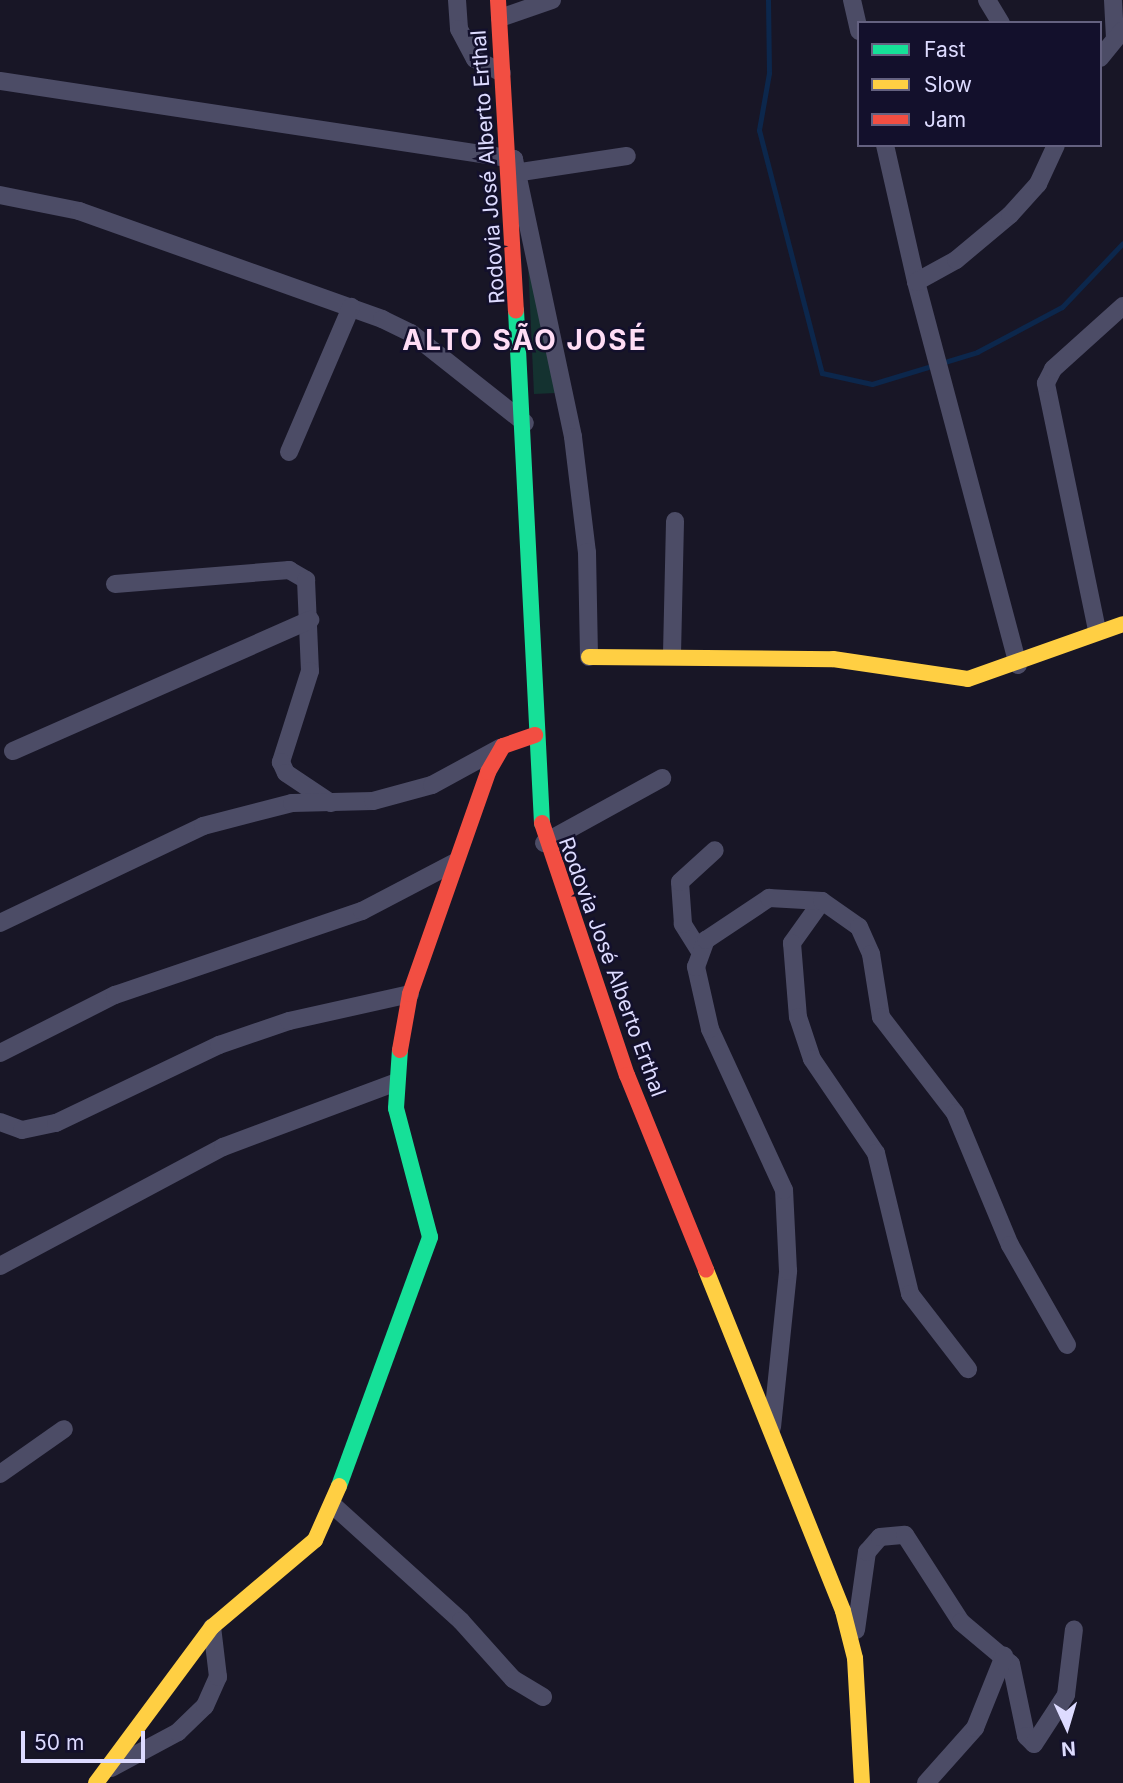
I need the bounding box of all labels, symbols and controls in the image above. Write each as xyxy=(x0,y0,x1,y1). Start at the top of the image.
legend xyxy=(857,21,1102,147)
street label: Rodovia José Alberto Erthal xyxy=(466,29,510,305)
text: Fast xyxy=(924,37,966,62)
text: Slow xyxy=(924,72,972,97)
text: Jam xyxy=(924,107,966,132)
district label: ALTO SÃO JOSÉ xyxy=(404,323,646,357)
street label: Rodovia José Alberto Erthal xyxy=(553,834,671,1100)
north arrow xyxy=(1032,1692,1102,1762)
scale bar xyxy=(24,1716,149,1760)
text: 50 m xyxy=(34,1730,84,1755)
text: N xyxy=(1060,1736,1077,1760)

